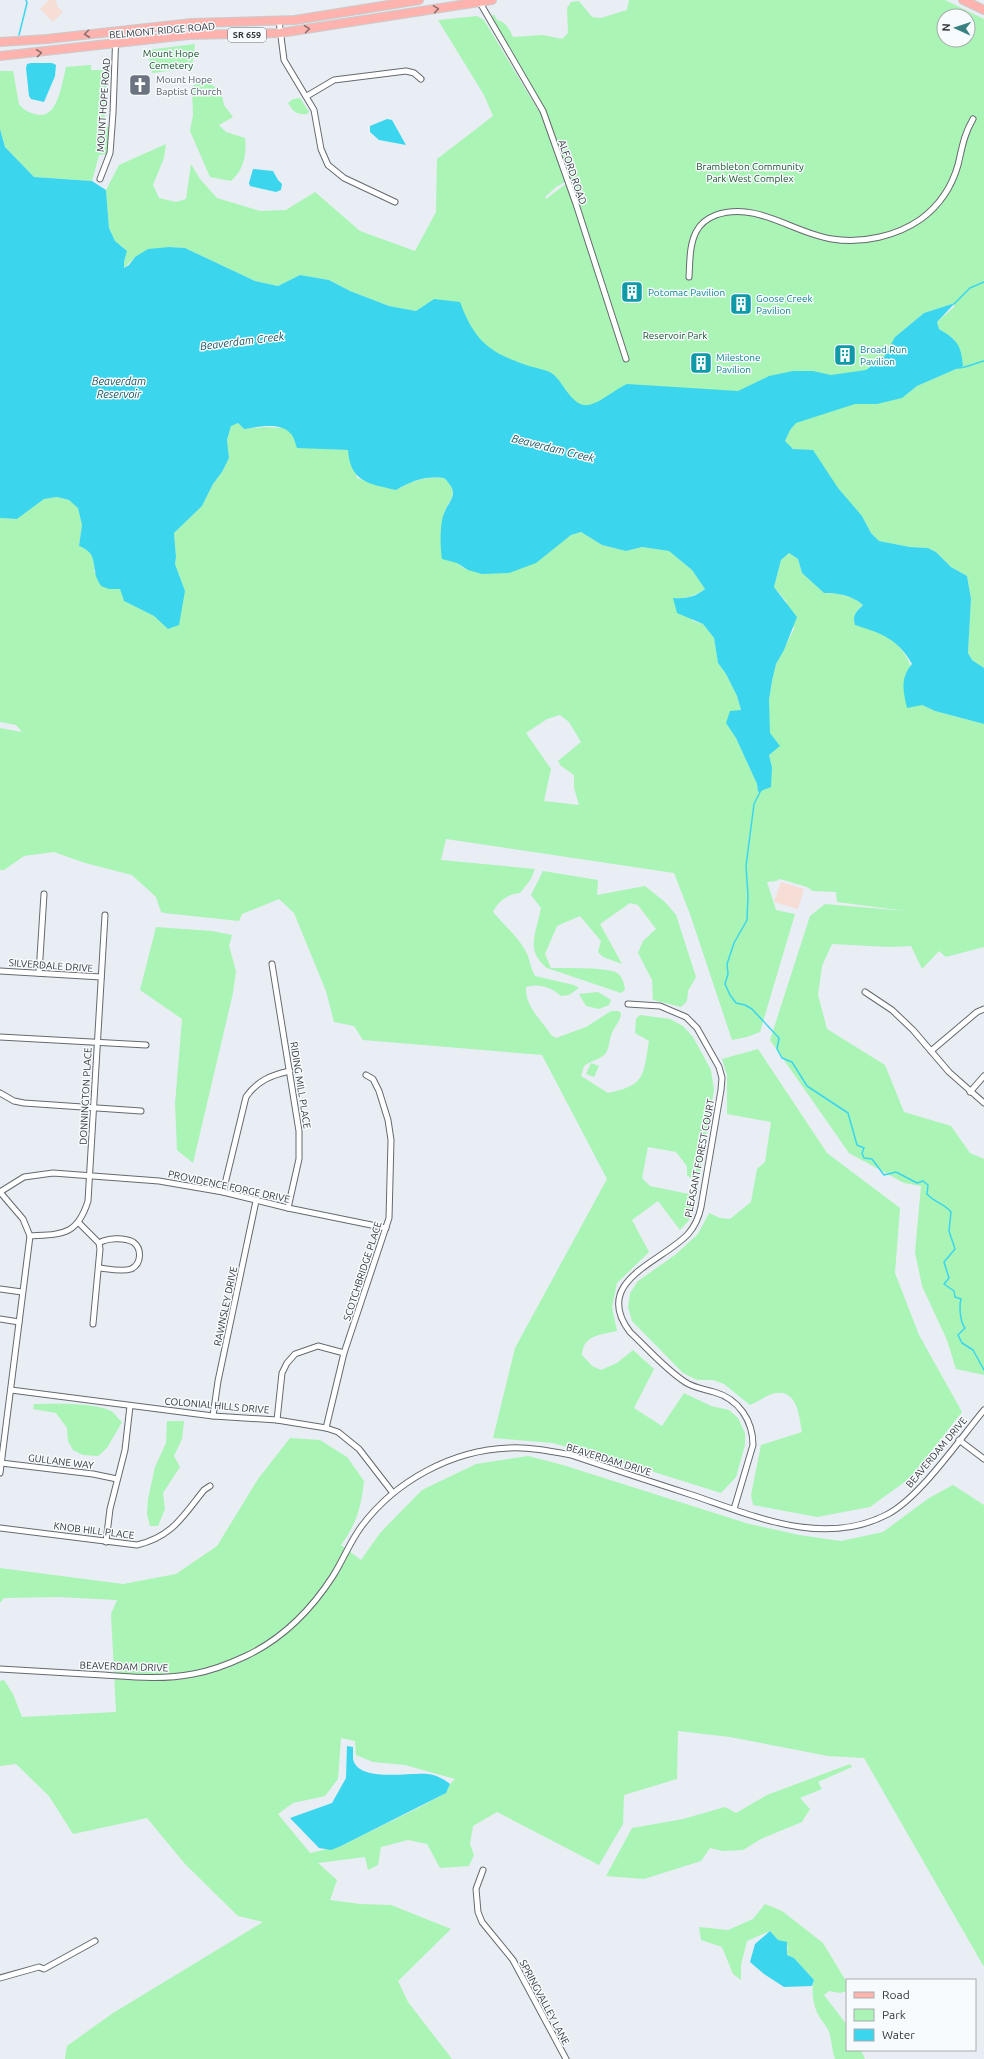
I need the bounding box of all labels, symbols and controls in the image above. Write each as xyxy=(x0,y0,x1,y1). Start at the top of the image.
one-way arrow xyxy=(433,5,439,14)
north arrow xyxy=(936,8,976,48)
street label: BELMONT RIDGE ROAD xyxy=(109,20,215,41)
text: N xyxy=(940,23,952,32)
one-way arrow xyxy=(304,25,311,34)
road number: SR 659 xyxy=(228,28,266,42)
one-way arrow xyxy=(84,29,90,38)
park label: Mount Hope Cemetery xyxy=(143,48,199,71)
one-way arrow xyxy=(36,49,42,58)
street label: MOUNT HOPE ROAD xyxy=(95,58,112,152)
church icon: Mount Hope Baptist Church xyxy=(127,72,153,98)
place label: Mount Hope Baptist Church xyxy=(156,74,222,97)
street label: ALFORD ROAD xyxy=(556,138,589,206)
park label: Brambleton Community Park West Complex xyxy=(696,161,804,184)
building icon: Potomac Pavilion xyxy=(619,279,645,305)
place label: Potomac Pavilion xyxy=(648,287,725,298)
building icon: Goose Creek Pavilion xyxy=(728,291,754,317)
place label: Goose Creek Pavilion xyxy=(756,293,812,316)
water label: Beaverdam Creek xyxy=(199,330,285,352)
park label: Reservoir Park xyxy=(643,330,707,341)
building icon: Broad Run Pavilion xyxy=(832,342,858,368)
place label: Broad Run Pavilion xyxy=(860,344,907,367)
building icon: Milestone Pavilion xyxy=(688,350,714,376)
place label: Milestone Pavilion xyxy=(716,352,761,375)
water label: Beaverdam Reservoir xyxy=(92,375,146,400)
water label: Beaverdam Creek xyxy=(510,432,596,464)
street label: SILVERDALE DRIVE xyxy=(8,957,94,974)
street label: RIDING MILL PLACE xyxy=(288,1041,313,1130)
street label: DONNINGTON PLACE xyxy=(77,1047,94,1145)
street label: PLEASANT FOREST COURT xyxy=(683,1097,716,1218)
street label: PROVIDENCE FORGE DRIVE xyxy=(167,1168,291,1205)
street label: SCOTCHBRIDGE PLACE xyxy=(341,1220,384,1322)
street label: RAWNSLEY DRIVE xyxy=(212,1265,239,1347)
street label: COLONIAL HILLS DRIVE xyxy=(164,1395,270,1416)
street label: BEAVERDAM DRIVE xyxy=(904,1415,969,1490)
street label: BEAVERDAM DRIVE xyxy=(565,1441,653,1478)
street label: GULLANE WAY xyxy=(27,1452,95,1471)
street label: KNOB HILL PLACE xyxy=(53,1520,135,1541)
street label: BEAVERDAM DRIVE xyxy=(80,1659,169,1674)
street label: SPRINGVALLEY LANE xyxy=(517,1958,572,2047)
legend xyxy=(846,1979,976,2051)
text: Road xyxy=(882,1988,910,2001)
text: Park xyxy=(882,2008,906,2021)
text: Water xyxy=(882,2028,915,2041)

